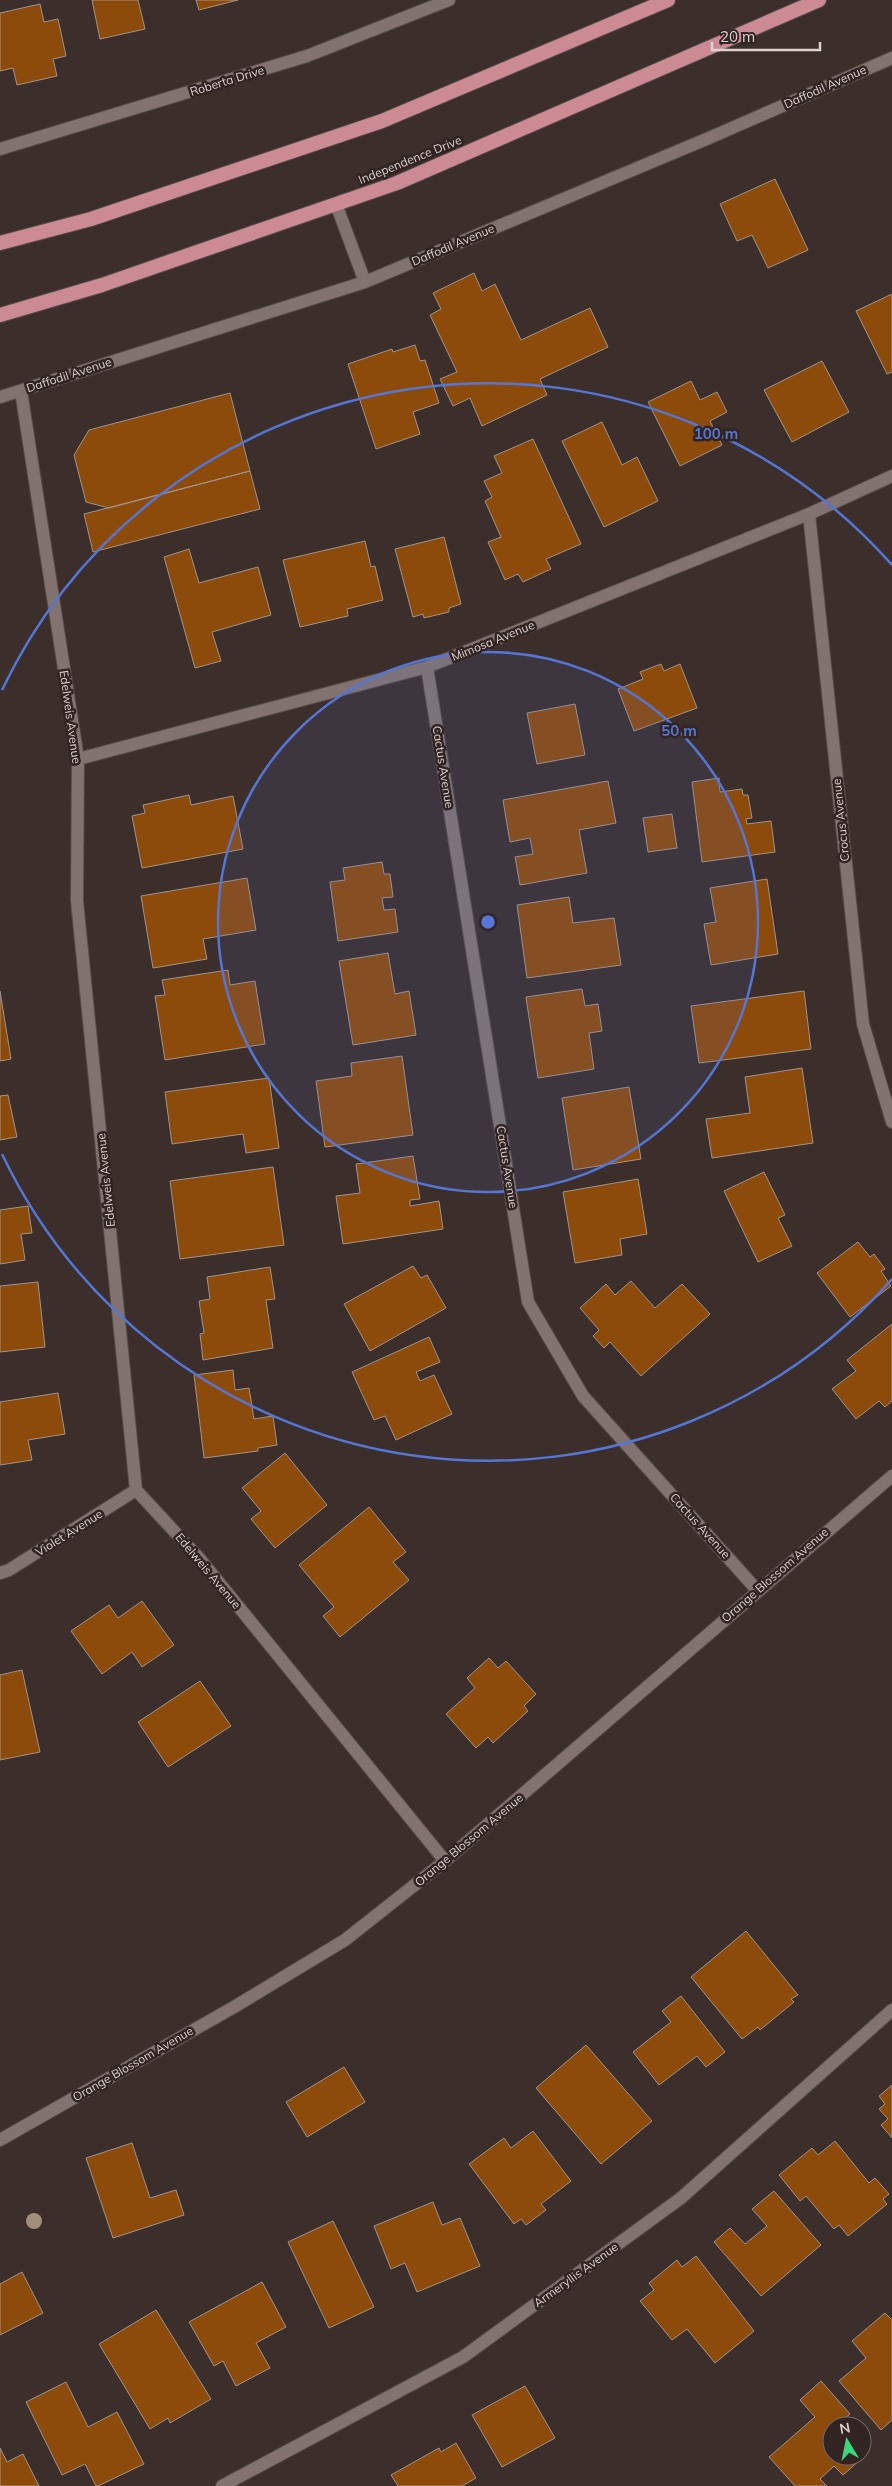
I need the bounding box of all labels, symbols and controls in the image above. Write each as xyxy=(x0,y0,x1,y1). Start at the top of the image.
scale bar xyxy=(712,20,820,52)
text: 20 m xyxy=(720,27,755,46)
street label: Roberta Drive xyxy=(188,62,266,99)
street label: Daffodil Avenue xyxy=(781,62,868,111)
street label: Independence Drive xyxy=(356,132,464,187)
street label: Daffodil Avenue xyxy=(409,220,497,269)
street label: Daffodil Avenue xyxy=(24,354,113,395)
text: 100 m xyxy=(694,424,738,443)
street label: Mimosa Avenue xyxy=(449,617,537,664)
street label: Edelweis Avenue xyxy=(57,669,84,765)
text: 50 m xyxy=(661,721,697,740)
street label: Cactus Avenue xyxy=(430,725,457,809)
street label: Crocus Avenue xyxy=(829,778,852,862)
centre of rings xyxy=(479,913,497,931)
street label: Cactus Avenue xyxy=(494,1125,521,1209)
street label: Edelweis Avenue xyxy=(93,1132,118,1228)
street label: Cactus Avenue xyxy=(667,1490,734,1562)
street label: Violet Avenue xyxy=(32,1506,105,1559)
street label: Orange Blossom Avenue xyxy=(718,1524,831,1625)
street label: Edelweis Avenue xyxy=(172,1530,244,1612)
street label: Orange Blossom Avenue xyxy=(411,1790,526,1889)
street label: Orange Blossom Avenue xyxy=(70,2023,196,2104)
street label: Armeryllis Avenue xyxy=(531,2239,621,2310)
north arrow xyxy=(822,2416,872,2466)
text: N xyxy=(838,2418,852,2438)

